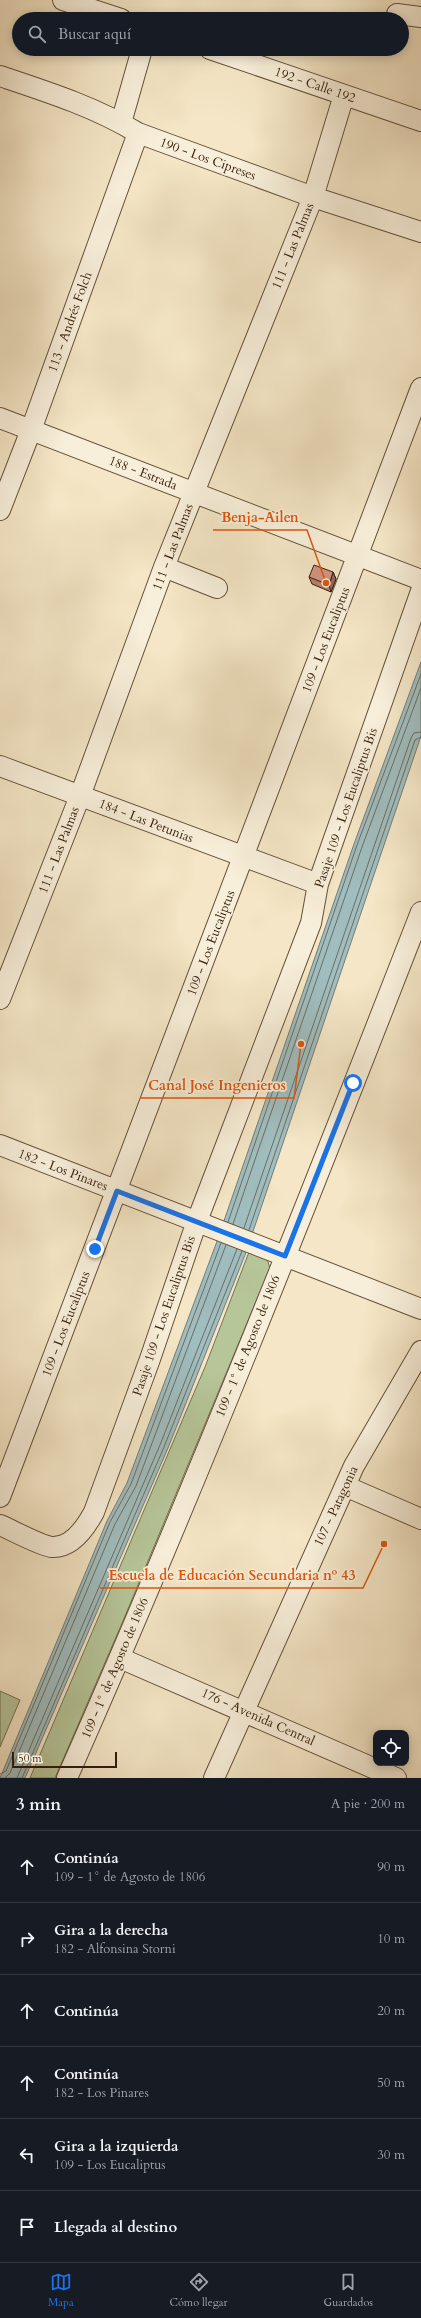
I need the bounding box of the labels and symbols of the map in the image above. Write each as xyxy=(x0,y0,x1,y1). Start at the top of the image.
street label: 192 - Calle 192 xyxy=(272,63,358,107)
street label: 190 - Los Cipreses xyxy=(157,133,259,185)
street label: 111 - Las Palmas xyxy=(267,200,319,292)
street label: 113 - Andrés Folch xyxy=(43,269,97,375)
street label: 188 - Estrada xyxy=(106,452,180,494)
street label: 111 - Las Palmas xyxy=(148,501,198,593)
callout: Benja-Ailen xyxy=(213,504,307,530)
text: Benja-Ailen xyxy=(221,508,299,527)
street label: 109 - Los Eucaliptus xyxy=(298,585,354,695)
street label: Pasaje 109 - Los Eucaliptus Bis xyxy=(310,725,382,891)
street label: 184 - Las Petunias xyxy=(96,795,196,847)
street label: 111 - Las Palmas xyxy=(34,804,84,896)
street label: 109 - Los Eucaliptus xyxy=(183,888,239,998)
callout: Canal José Ingenieros xyxy=(140,1072,294,1098)
route start xyxy=(344,1074,362,1092)
text: Canal José Ingenieros xyxy=(148,1076,286,1095)
street label: 182 - Los Pinares xyxy=(16,1145,110,1195)
street label: Pasaje 109 - Los Eucaliptus Bis xyxy=(128,1233,200,1399)
route end xyxy=(86,1240,104,1258)
street label: 109 - Los Eucaliptus xyxy=(38,1269,94,1379)
street label: 109 - 1° de Agosto de 1806 xyxy=(211,1272,285,1420)
street label: 107 - Patagonia xyxy=(310,1463,363,1549)
callout: Escuela de Educación Secundaria nº 43 xyxy=(100,1562,363,1588)
text: Escuela de Educación Secundaria nº 43 xyxy=(108,1566,356,1585)
street label: 109 - 1° de Agosto de 1806 xyxy=(77,1595,153,1741)
street label: 176 - Avenida Central xyxy=(198,1684,318,1750)
scale bar xyxy=(12,1750,117,1769)

